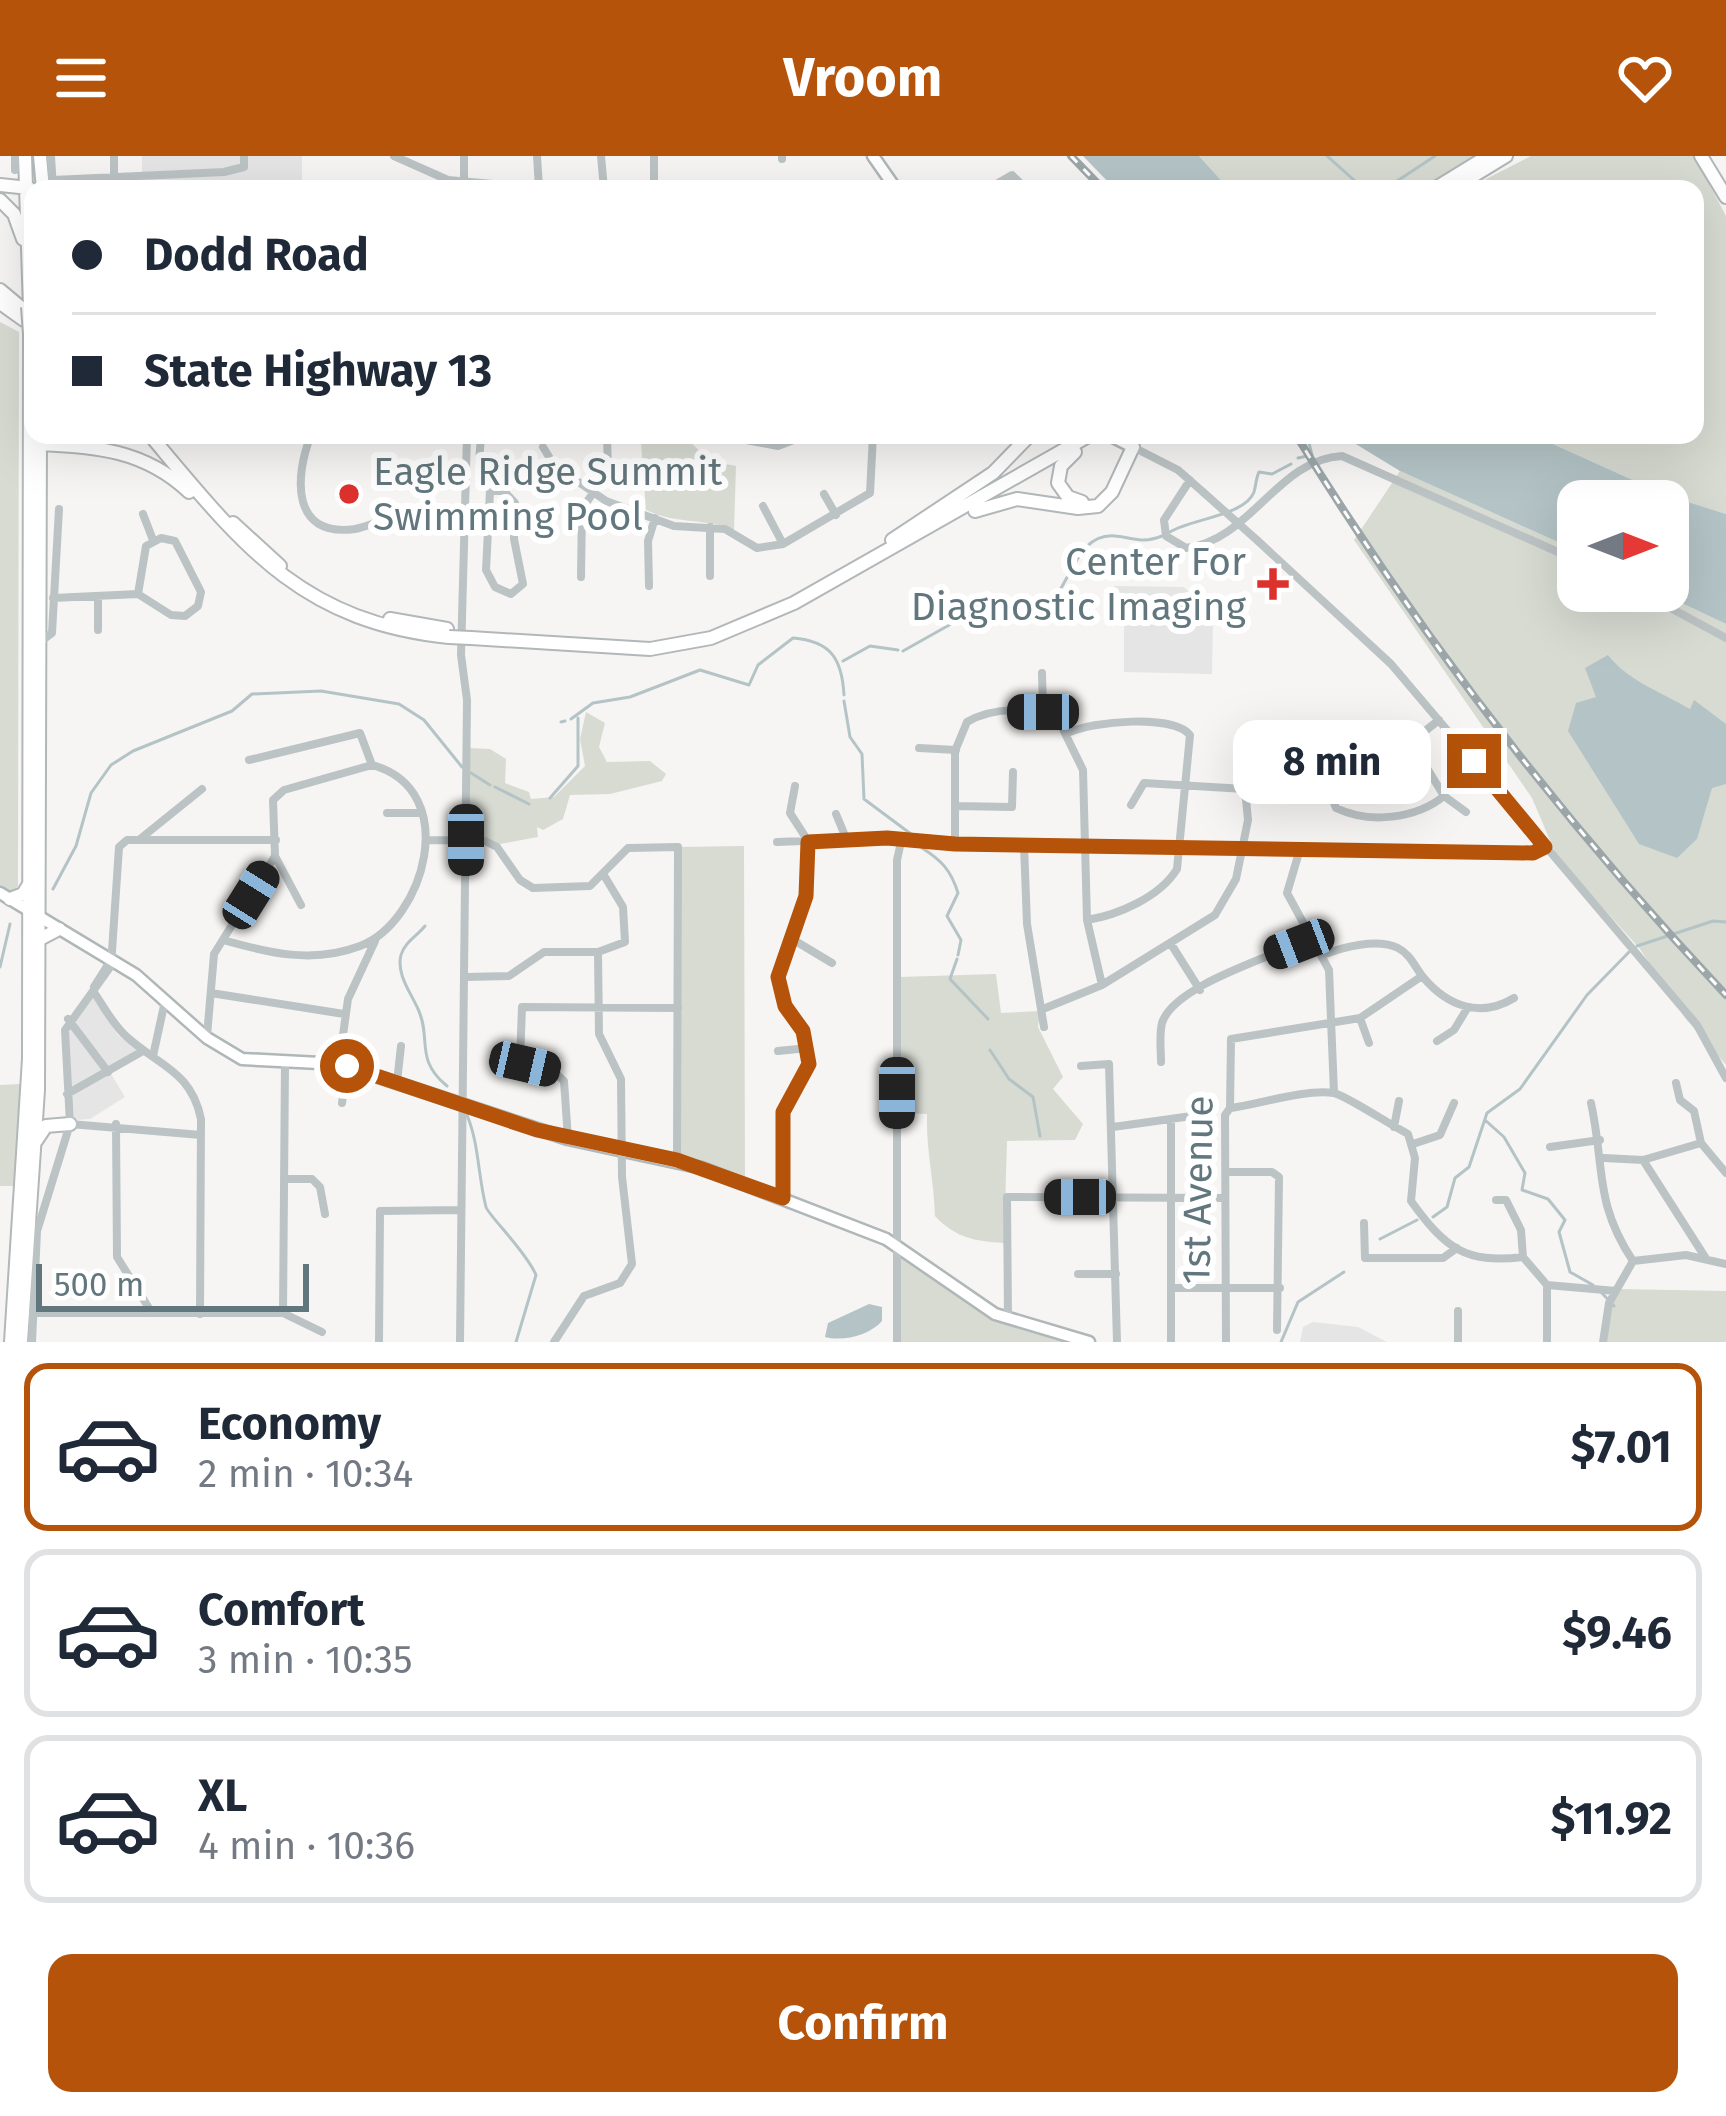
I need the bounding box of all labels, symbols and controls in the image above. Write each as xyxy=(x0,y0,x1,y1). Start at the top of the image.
icon: menu xyxy=(48,45,114,111)
icon: heart xyxy=(1612,45,1678,111)
text: Vroom xyxy=(784,46,942,110)
text: Dodd Road xyxy=(144,228,369,282)
text: State Highway 13 xyxy=(144,344,492,398)
place label: Eagle Ridge Summit Swimming Pool xyxy=(373,449,723,540)
north arrow xyxy=(1557,480,1689,612)
map controls xyxy=(1557,480,1689,612)
marker: Eagle Ridge Summit Swimming Pool xyxy=(336,481,362,507)
place label: Center For Diagnostic Imaging xyxy=(911,539,1247,630)
marker: Center For Diagnostic Imaging xyxy=(1257,568,1289,600)
car xyxy=(1007,694,1079,730)
callout: 8 min xyxy=(1234,719,1432,803)
route end xyxy=(1447,734,1501,788)
text: 8 min xyxy=(1283,739,1381,785)
car xyxy=(448,804,484,876)
car xyxy=(217,855,285,935)
car xyxy=(1259,914,1339,974)
car xyxy=(486,1038,564,1090)
route start xyxy=(320,1039,374,1093)
car xyxy=(879,1057,915,1129)
street label: 1st Avenue xyxy=(1173,1095,1223,1285)
car xyxy=(1044,1179,1116,1215)
scale bar xyxy=(36,1258,309,1311)
text: 500 m xyxy=(54,1265,144,1305)
icon: car xyxy=(54,1393,162,1501)
text: Economy xyxy=(198,1397,381,1451)
text: $7.01 xyxy=(1571,1420,1672,1474)
text: 2 min · 10:34 xyxy=(198,1451,413,1497)
icon: car xyxy=(54,1579,162,1687)
text: Comfort xyxy=(198,1583,365,1637)
text: $9.46 xyxy=(1562,1606,1672,1660)
text: 3 min · 10:35 xyxy=(198,1637,412,1683)
icon: car xyxy=(54,1765,162,1873)
text: XL xyxy=(198,1769,247,1823)
text: $11.92 xyxy=(1551,1792,1672,1846)
text: 4 min · 10:36 xyxy=(198,1823,415,1869)
button: Confirm xyxy=(48,1954,1678,2092)

